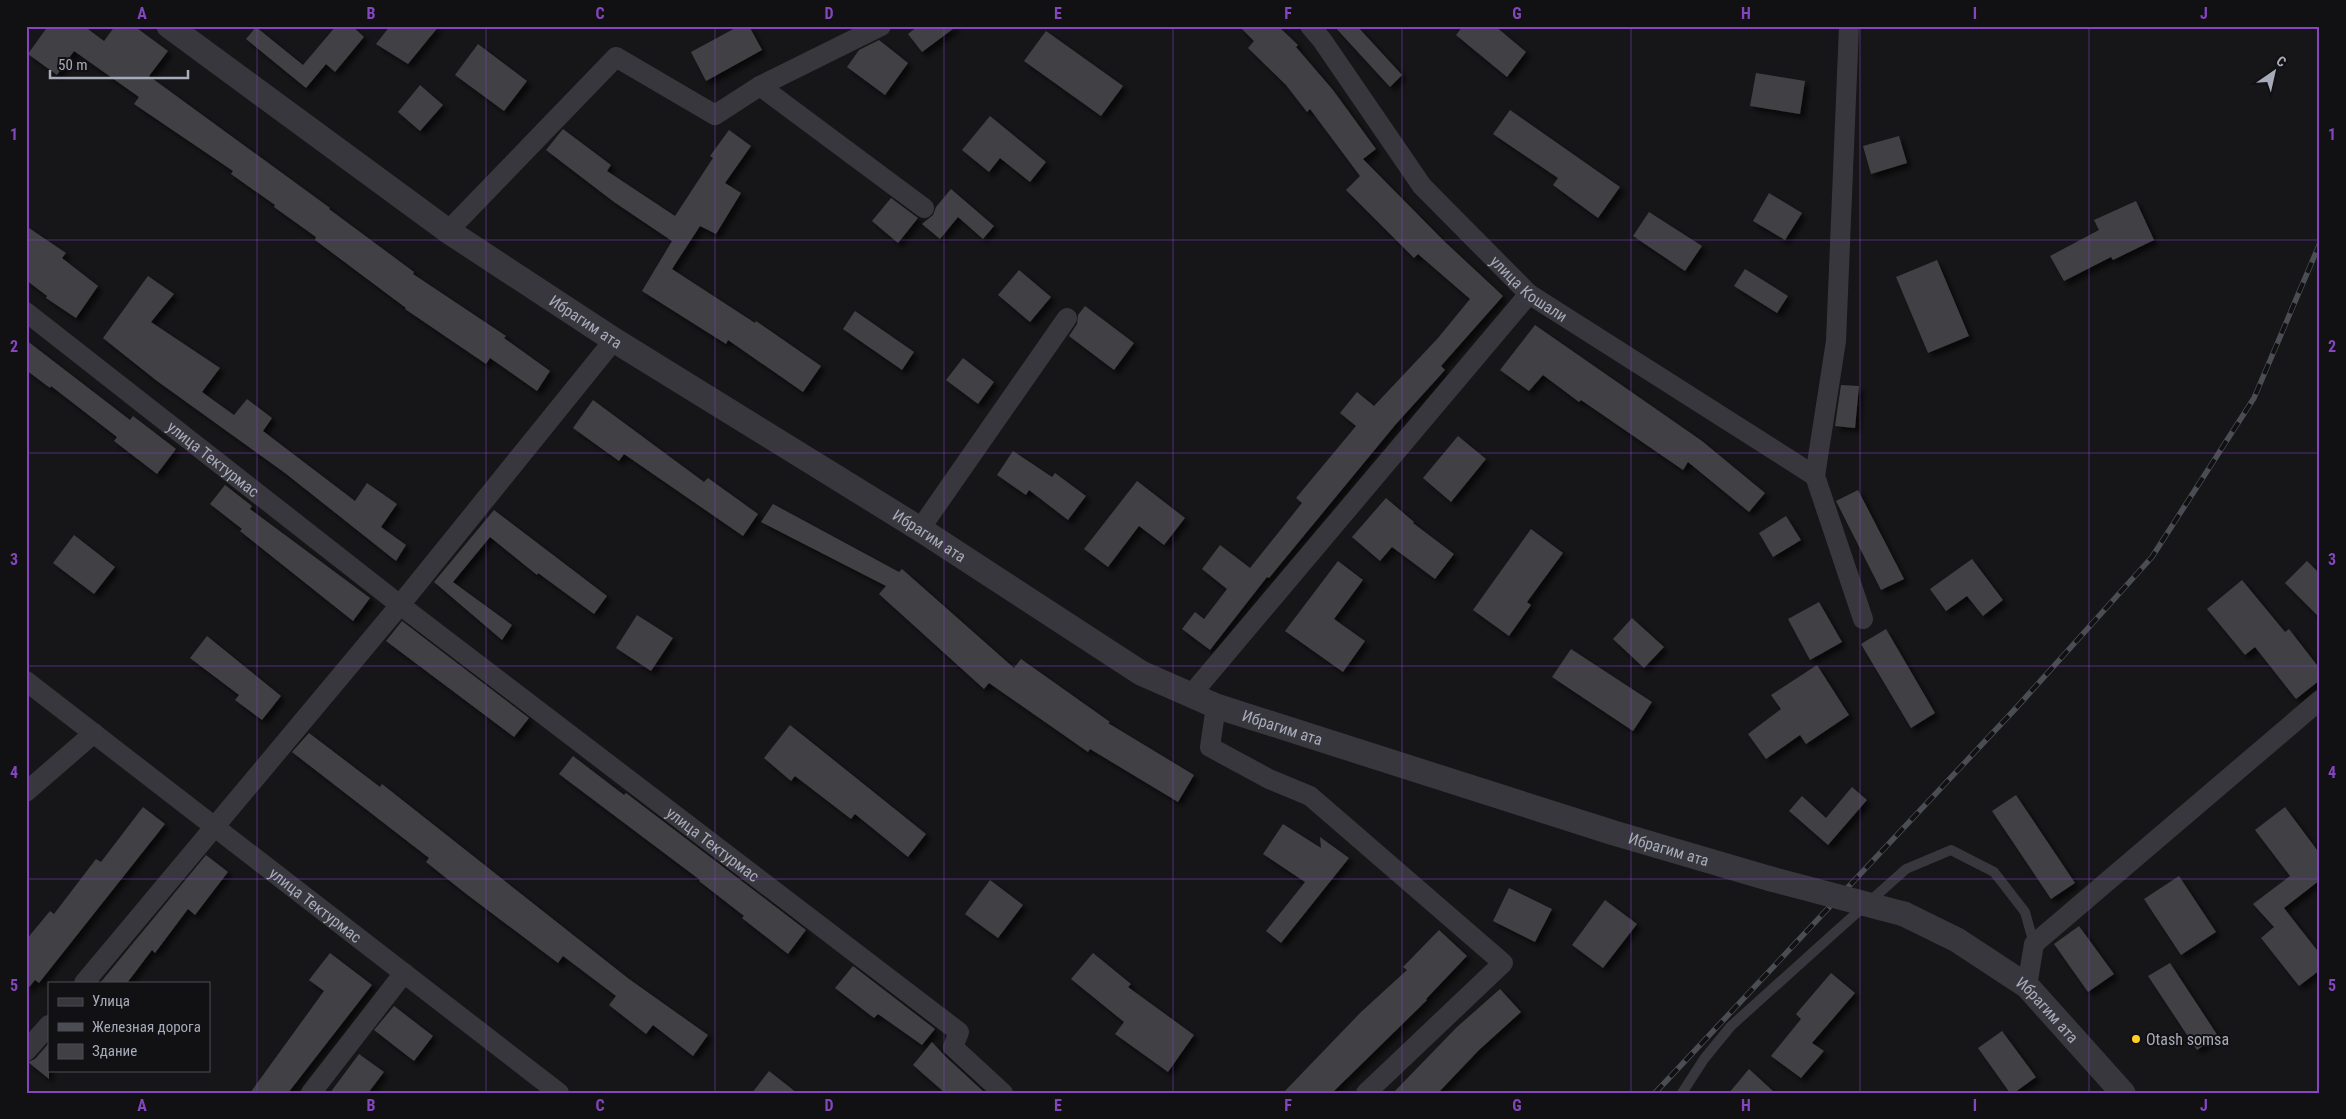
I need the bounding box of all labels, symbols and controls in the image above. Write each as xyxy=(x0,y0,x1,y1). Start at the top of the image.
text: A xyxy=(137,4,147,23)
text: B xyxy=(367,4,376,23)
text: C xyxy=(595,4,605,23)
text: D xyxy=(824,4,834,23)
text: E xyxy=(1054,4,1062,23)
text: F xyxy=(1284,4,1292,23)
text: G xyxy=(1512,4,1522,23)
text: H xyxy=(1741,4,1751,23)
text: I xyxy=(1973,4,1977,23)
text: J xyxy=(2200,4,2208,23)
scale bar xyxy=(50,48,188,80)
north arrow xyxy=(2248,48,2298,98)
text: С xyxy=(2273,52,2289,70)
text: 50 m xyxy=(58,56,88,74)
text: 1 xyxy=(10,125,18,144)
text: 1 xyxy=(2328,125,2336,144)
street label: улица Кошали xyxy=(1487,251,1571,326)
street label: Ибрагим ата xyxy=(546,291,626,352)
text: 2 xyxy=(10,337,18,356)
text: 2 xyxy=(2328,337,2336,356)
street label: улица Тектурмас xyxy=(164,417,263,501)
street label: Ибрагим ата xyxy=(889,505,970,566)
text: 3 xyxy=(10,550,18,569)
text: 3 xyxy=(2328,550,2336,569)
street label: Ибрагим ата xyxy=(1240,706,1325,749)
text: 4 xyxy=(10,763,18,782)
text: 4 xyxy=(2328,763,2336,782)
street label: улица Тектурмас xyxy=(663,803,763,886)
street label: Ибрагим ата xyxy=(1626,828,1711,870)
street label: улица Тектурмас xyxy=(266,863,366,947)
street label: Ибрагим ата xyxy=(2013,972,2083,1047)
text: 5 xyxy=(10,976,18,995)
text: 5 xyxy=(2328,976,2336,995)
legend xyxy=(48,982,210,1072)
text: Улица xyxy=(92,992,130,1010)
text: Железная дорога xyxy=(92,1018,201,1036)
place label: Otash somsa xyxy=(2146,1030,2229,1049)
marker: Otash somsa xyxy=(2130,1033,2142,1045)
text: Здание xyxy=(92,1042,137,1060)
text: A xyxy=(137,1096,147,1115)
text: B xyxy=(367,1096,376,1115)
text: C xyxy=(595,1096,605,1115)
text: D xyxy=(824,1096,834,1115)
text: E xyxy=(1054,1096,1062,1115)
text: F xyxy=(1284,1096,1292,1115)
text: G xyxy=(1512,1096,1522,1115)
text: H xyxy=(1741,1096,1751,1115)
text: I xyxy=(1973,1096,1977,1115)
text: J xyxy=(2200,1096,2208,1115)

